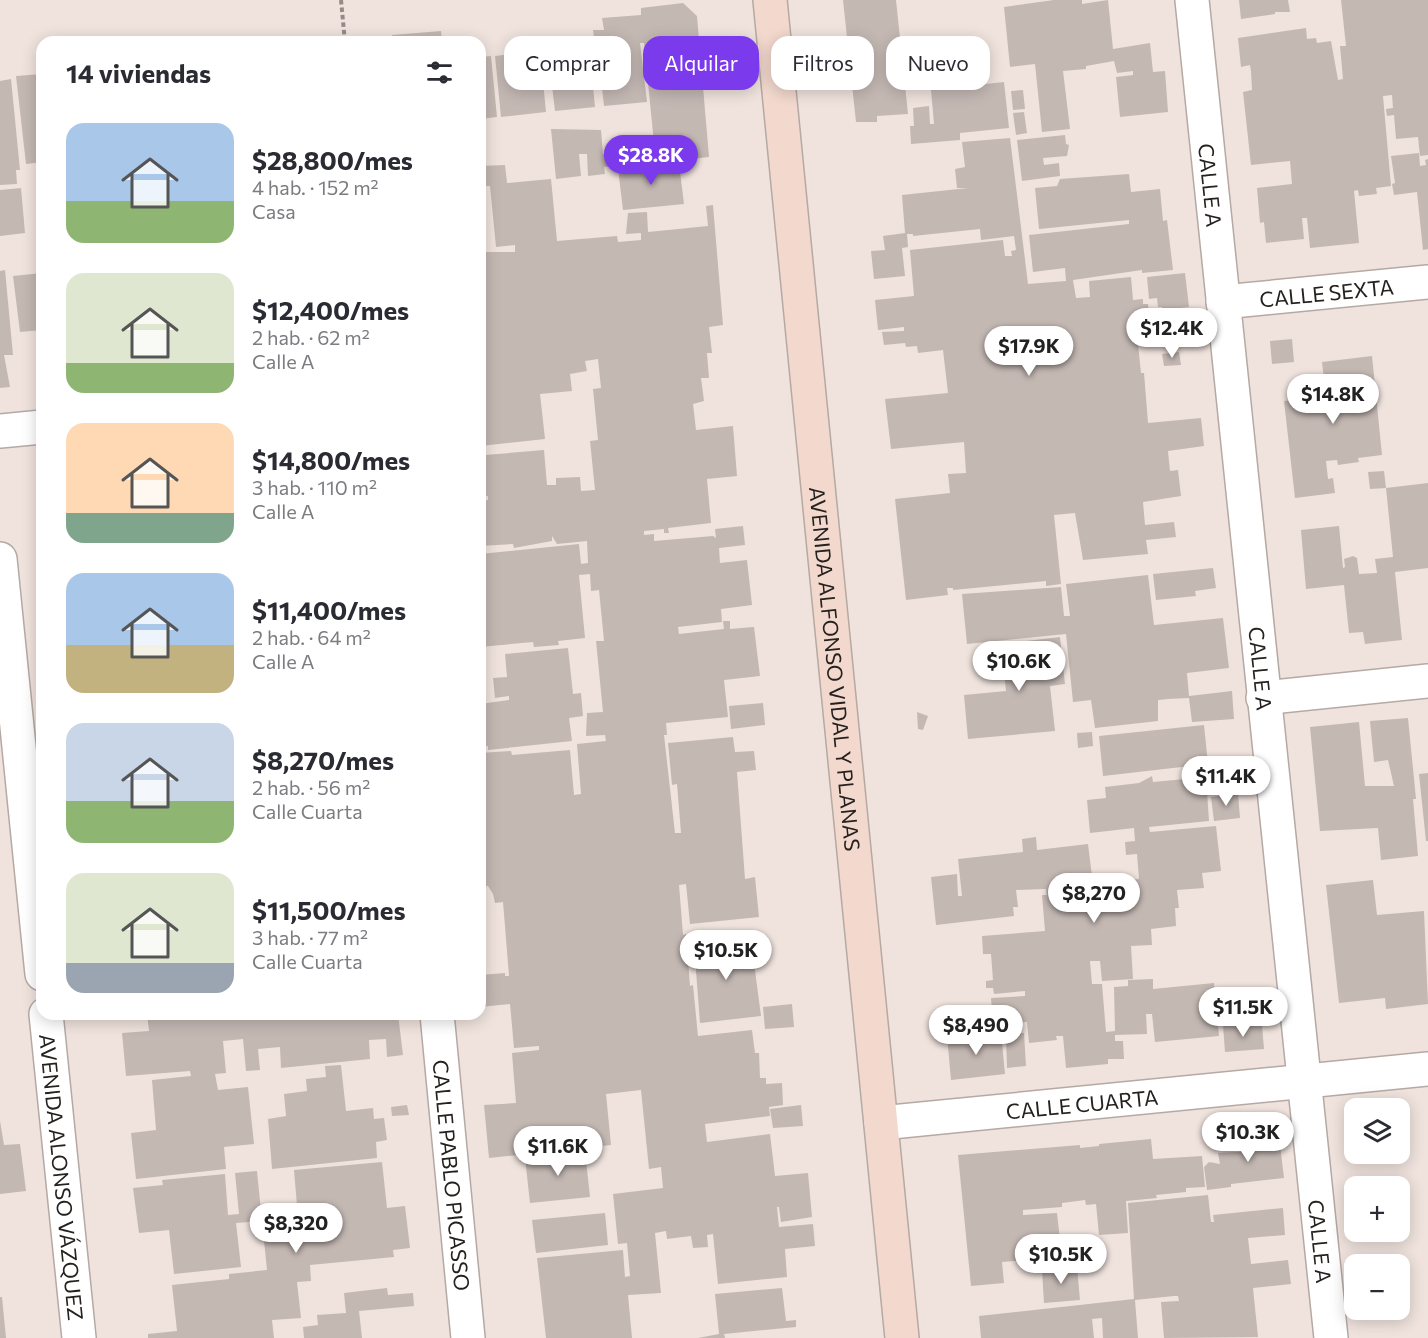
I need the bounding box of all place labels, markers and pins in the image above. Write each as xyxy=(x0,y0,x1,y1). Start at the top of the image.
pin: $28.8K xyxy=(602,135,700,186)
pin: $12.4K xyxy=(1123,308,1221,359)
pin: $17.9K xyxy=(980,326,1078,377)
pin: $14.8K xyxy=(1284,374,1382,425)
pin: $10.6K xyxy=(970,641,1068,692)
pin: $11.4K xyxy=(1177,756,1275,807)
pin: $8,270 xyxy=(1045,873,1143,924)
pin: $10.5K xyxy=(677,930,775,981)
pin: $11.5K xyxy=(1194,987,1292,1038)
pin: $8,490 xyxy=(927,1005,1025,1056)
pin: $10.3K xyxy=(1199,1112,1297,1163)
pin: $11.6K xyxy=(509,1126,607,1177)
pin: $8,320 xyxy=(247,1203,345,1254)
pin: $10.5K xyxy=(1012,1234,1110,1285)

